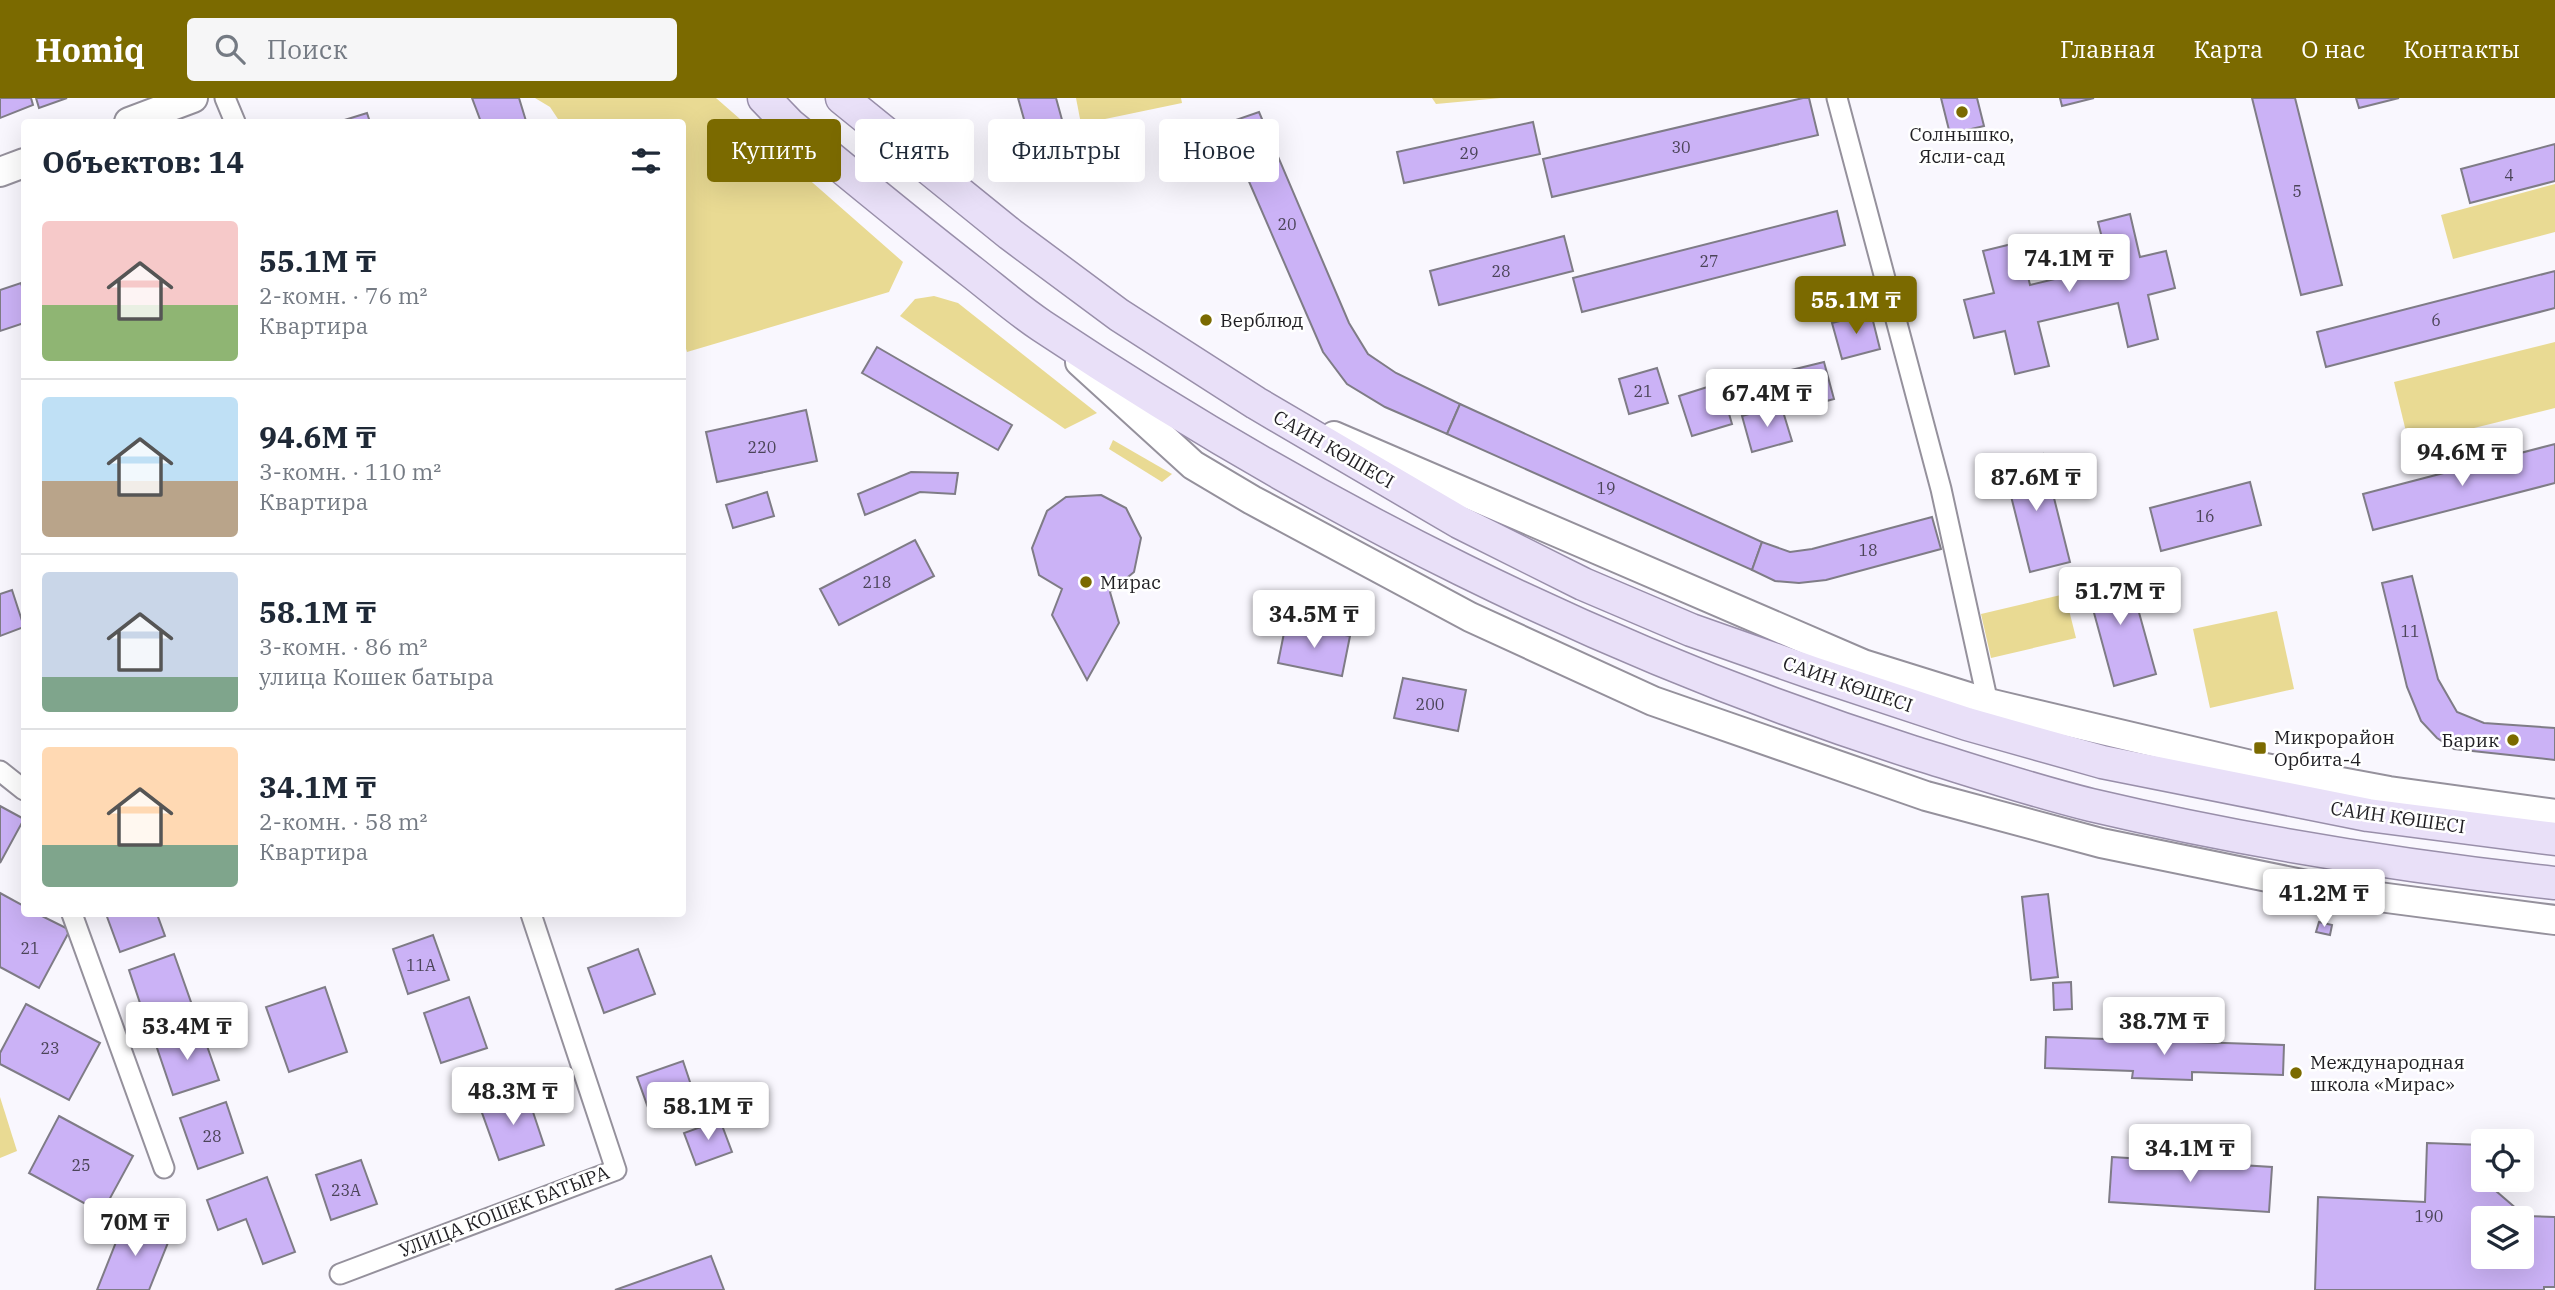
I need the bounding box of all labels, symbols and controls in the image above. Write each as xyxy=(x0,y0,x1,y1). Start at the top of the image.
search box xyxy=(187,18,677,81)
text: Homiq xyxy=(35,28,145,71)
icon: search xyxy=(211,30,249,68)
text: Поиск xyxy=(267,32,348,66)
text: Главная xyxy=(2060,33,2156,65)
text: Карта xyxy=(2194,33,2263,65)
text: О нас xyxy=(2301,33,2365,65)
text: Контакты xyxy=(2403,33,2520,65)
marker: Солнышко, Ясли-сад xyxy=(1954,104,1970,120)
chip: Купить xyxy=(707,119,841,182)
chip: Снять xyxy=(855,119,974,182)
chip: Фильтры xyxy=(988,119,1145,182)
chip: Новое xyxy=(1159,119,1279,182)
place label: Солнышко, Ясли-сад xyxy=(1910,122,2014,168)
house number: 30 xyxy=(1671,137,1691,157)
text: Объектов: 14 xyxy=(42,142,244,181)
icon: filters xyxy=(627,142,665,180)
house number: 29 xyxy=(1459,143,1479,163)
house number: 4 xyxy=(2504,165,2514,185)
house number: 5 xyxy=(2292,181,2302,201)
house number: 20 xyxy=(1277,214,1297,234)
pin: 74.1M ₸ xyxy=(2004,234,2134,294)
text: 55.1M ₸ xyxy=(259,241,377,280)
text: 74.1M ₸ xyxy=(2024,242,2114,272)
icon: home xyxy=(98,249,182,333)
house number: 27 xyxy=(1699,251,1719,271)
house number: 28 xyxy=(1491,261,1511,281)
pin: 55.1M ₸ xyxy=(1791,276,1921,336)
text: 2-комн. · 76 m² xyxy=(259,280,428,310)
text: 55.1M ₸ xyxy=(1811,284,1901,314)
place label: Верблюд xyxy=(1220,308,1303,332)
text: Квартира xyxy=(259,310,368,340)
house number: 6 xyxy=(2431,310,2441,330)
marker: Верблюд xyxy=(1198,312,1214,328)
pin: 67.4M ₸ xyxy=(1702,370,1832,429)
text: 67.4M ₸ xyxy=(1722,377,1812,407)
house number: 21 xyxy=(1633,381,1653,401)
street label: САИН КӨШЕСІ xyxy=(1269,405,1399,493)
text: 94.6M ₸ xyxy=(259,417,377,456)
icon: home xyxy=(98,425,182,509)
pin: 94.6M ₸ xyxy=(2397,428,2527,488)
text: 94.6M ₸ xyxy=(2417,436,2507,466)
house number: 220 xyxy=(748,437,776,457)
pin: 87.6M ₸ xyxy=(1971,454,2101,513)
text: 3-комн. · 110 m² xyxy=(259,456,441,486)
text: 87.6M ₸ xyxy=(1991,461,2081,491)
house number: 19 xyxy=(1596,478,1616,498)
text: Квартира xyxy=(259,486,368,516)
house number: 16 xyxy=(2195,506,2215,526)
house number: 18 xyxy=(1858,540,1878,560)
pin: 51.7M ₸ xyxy=(2055,568,2185,627)
place label: Мирас xyxy=(1100,570,1161,594)
house number: 218 xyxy=(863,572,891,592)
marker: Мирас xyxy=(1078,574,1094,590)
text: 51.7M ₸ xyxy=(2075,575,2165,605)
pin: 34.5M ₸ xyxy=(1249,590,1379,650)
text: 58.1M ₸ xyxy=(259,592,377,631)
text: 34.5M ₸ xyxy=(1269,598,1359,628)
icon: home xyxy=(98,600,182,684)
house number: 11 xyxy=(2400,621,2420,641)
text: 3-комн. · 86 m² xyxy=(259,631,428,661)
street label: САИН КӨШЕСІ xyxy=(1780,651,1916,717)
text: улица Кошек батыра xyxy=(259,661,494,691)
house number: 200 xyxy=(1416,694,1444,714)
place label: Микрорайон Орбита-4 xyxy=(2274,725,2395,771)
place label: Барик xyxy=(2442,728,2499,752)
marker: Барик xyxy=(2505,732,2521,748)
marker: Микрорайон Орбита-4 xyxy=(2252,740,2268,756)
text: 34.1M ₸ xyxy=(259,767,377,806)
icon: home xyxy=(98,775,182,859)
street label: САИН КӨШЕСІ xyxy=(2329,796,2467,838)
text: 2-комн. · 58 m² xyxy=(259,806,428,836)
text: Квартира xyxy=(259,836,368,866)
pin: 41.2M ₸ xyxy=(2259,870,2389,929)
text: 41.2M ₸ xyxy=(2279,877,2369,907)
house number: 21 xyxy=(20,938,40,958)
house number: 11А xyxy=(406,955,436,975)
pin: 38.7M ₸ xyxy=(2099,998,2229,1057)
pin: 53.4M ₸ xyxy=(122,1002,252,1062)
text: 38.7M ₸ xyxy=(2119,1005,2209,1035)
text: 53.4M ₸ xyxy=(142,1010,232,1040)
house number: 23 xyxy=(40,1038,60,1058)
place label: Международная школа «Мирас» xyxy=(2310,1050,2465,1096)
marker: Международная школа «Мирас» xyxy=(2288,1065,2304,1081)
pin: 48.3M ₸ xyxy=(448,1068,578,1127)
text: 48.3M ₸ xyxy=(468,1075,558,1105)
pin: 58.1M ₸ xyxy=(643,1082,773,1142)
text: 58.1M ₸ xyxy=(663,1090,753,1120)
pin: 34.1M ₸ xyxy=(2125,1124,2255,1184)
house number: 28 xyxy=(202,1126,222,1146)
map controls xyxy=(2471,1129,2534,1269)
button: locate xyxy=(2471,1129,2534,1192)
text: 34.1M ₸ xyxy=(2145,1132,2235,1162)
house number: 25 xyxy=(71,1155,91,1175)
street label: УЛИЦА КОШЕК БАТЫРА xyxy=(395,1160,613,1262)
house number: 23А xyxy=(331,1180,361,1200)
pin: 70M ₸ xyxy=(86,1198,184,1258)
text: 70M ₸ xyxy=(100,1206,170,1236)
house number: 190 xyxy=(2415,1206,2443,1226)
button: layers xyxy=(2471,1206,2534,1269)

